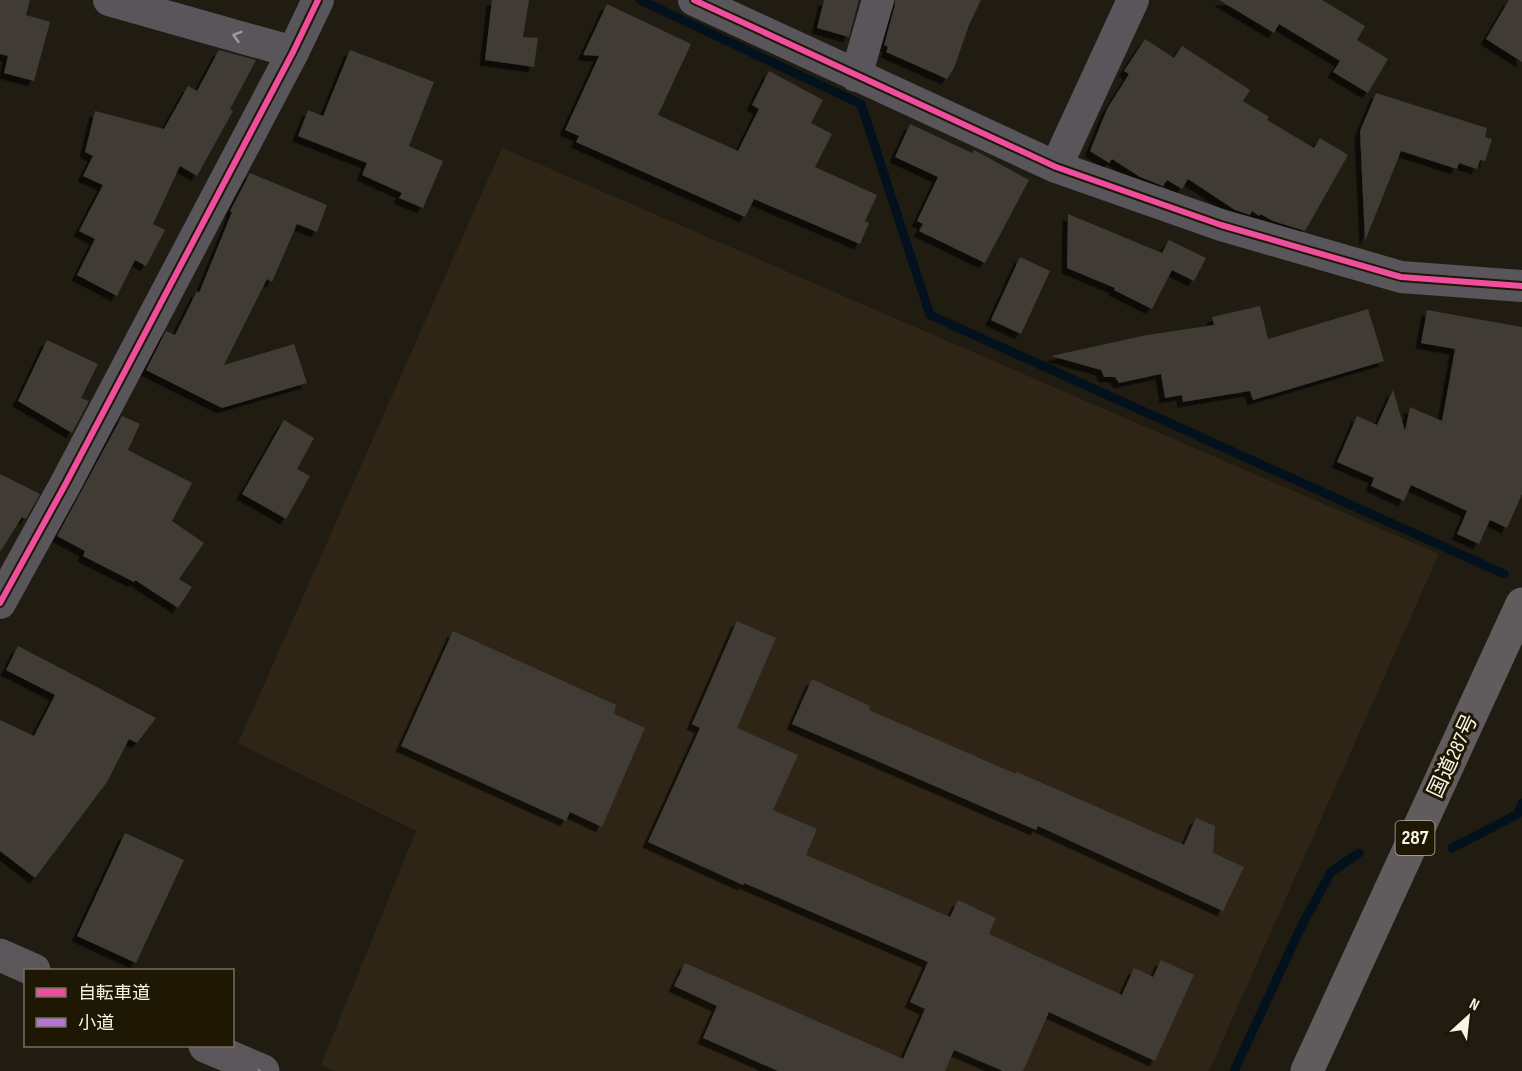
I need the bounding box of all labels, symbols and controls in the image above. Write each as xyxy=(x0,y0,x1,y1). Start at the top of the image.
one-way arrow xyxy=(232,31,243,43)
street label: 国道287号 xyxy=(1423,710,1483,802)
road number: 287 xyxy=(1396,821,1434,855)
legend xyxy=(24,969,234,1047)
text: 自転車道 xyxy=(78,983,150,1004)
north arrow xyxy=(1438,987,1498,1047)
text: N xyxy=(1466,995,1482,1015)
text: 小道 xyxy=(78,1013,114,1034)

